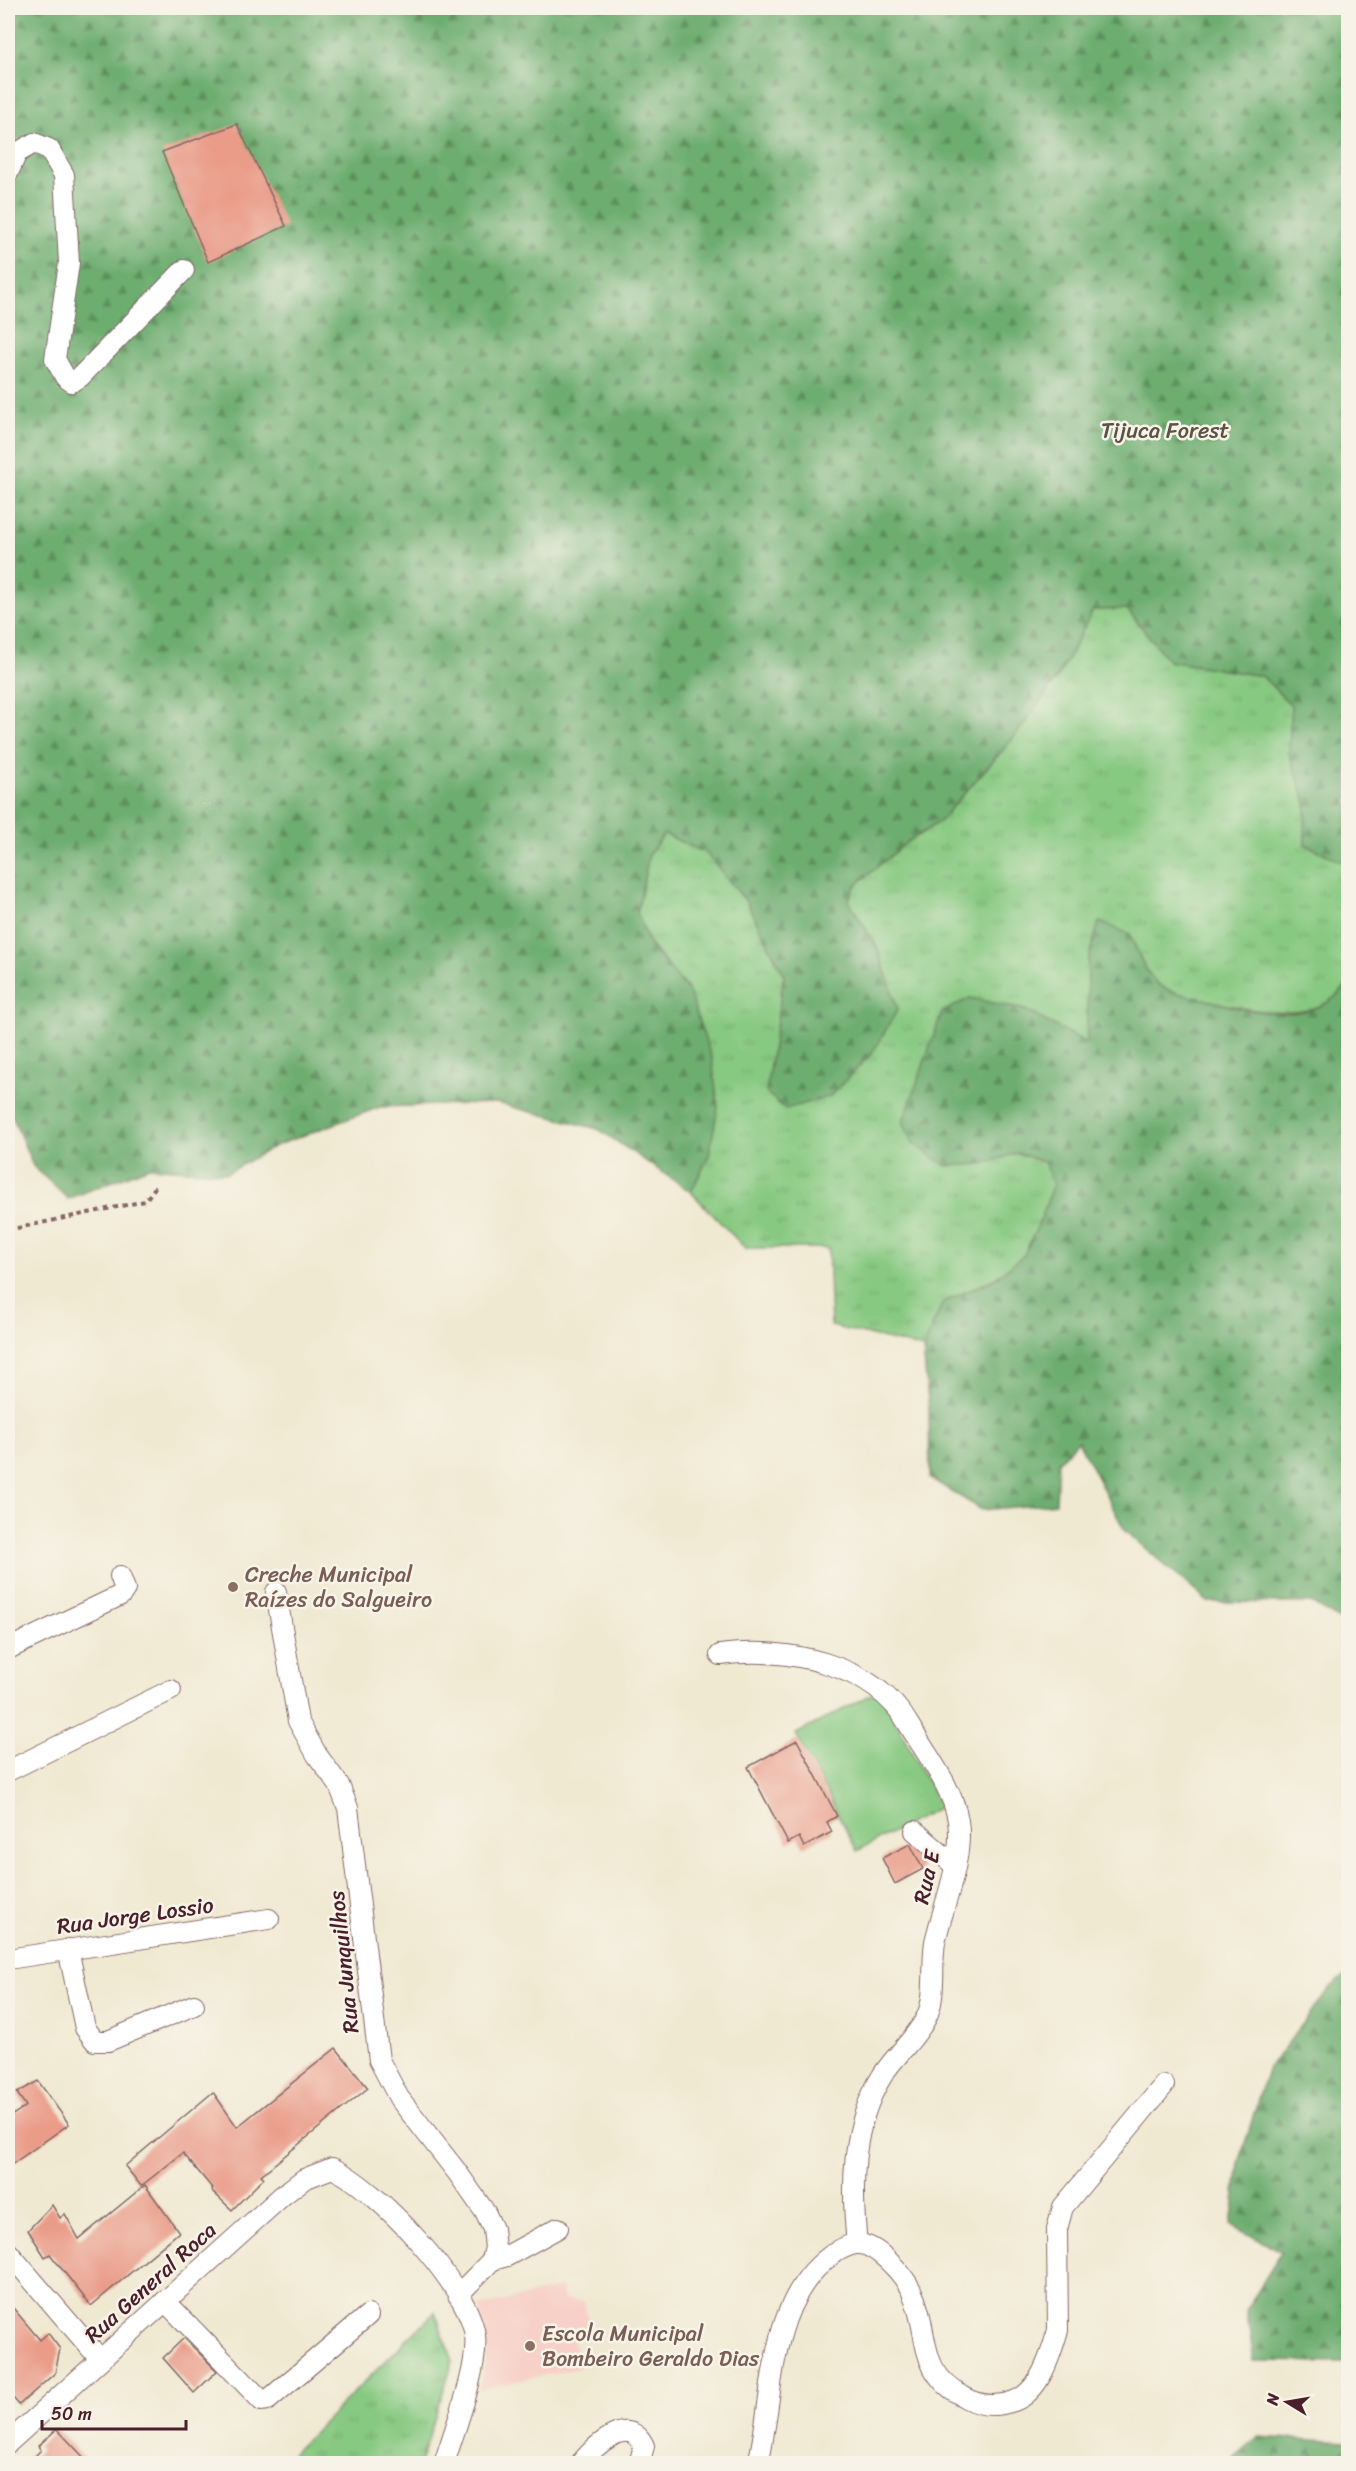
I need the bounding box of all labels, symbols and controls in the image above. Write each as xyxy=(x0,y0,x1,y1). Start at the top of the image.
park label: Tijuca Forest xyxy=(1101,411,1229,450)
place label: Creche Municipal Raízes do Salgueiro xyxy=(245,1555,432,1619)
marker: Creche Municipal Raízes do Salgueiro xyxy=(226,1580,240,1594)
street label: Rua E xyxy=(901,1845,952,1908)
street label: Rua Jorge Lossio xyxy=(54,1885,216,1946)
street label: Rua Junquilhos xyxy=(317,1888,370,2035)
street label: Rua General Roca xyxy=(75,2212,226,2353)
place label: Escola Municipal Bombeiro Geraldo Dias xyxy=(542,2314,760,2378)
marker: Escola Municipal Bombeiro Geraldo Dias xyxy=(523,2339,537,2353)
north arrow xyxy=(1257,2372,1317,2432)
text: N xyxy=(1257,2390,1288,2408)
scale bar xyxy=(42,2393,186,2431)
text: 50 m xyxy=(51,2398,92,2430)

